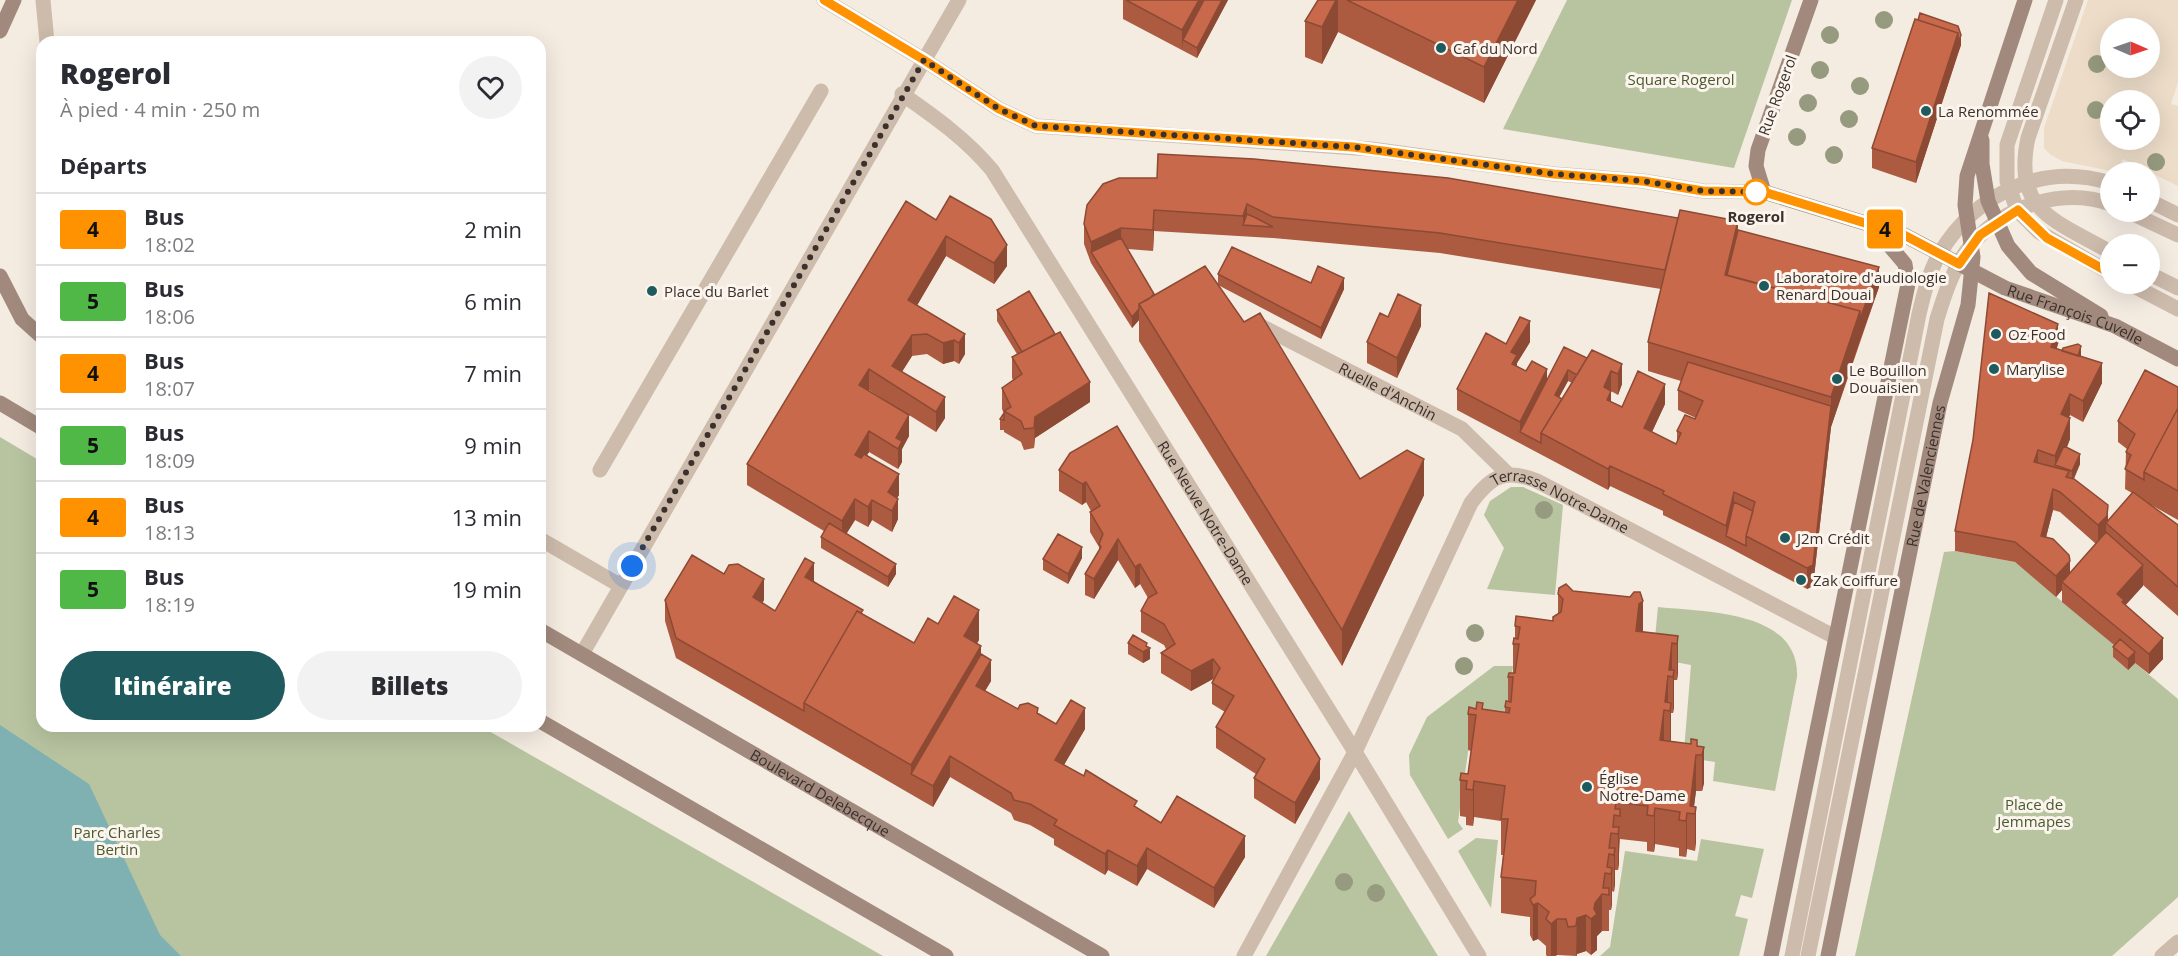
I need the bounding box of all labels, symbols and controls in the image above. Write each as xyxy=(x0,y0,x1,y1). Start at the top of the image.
north arrow xyxy=(2100,18,2160,78)
map controls xyxy=(2100,18,2160,294)
place label: Caf du Nord xyxy=(1453,38,1538,58)
marker: Caf du Nord xyxy=(1434,41,1448,55)
street label: Rue Rogerol xyxy=(1753,52,1801,138)
text: Rogerol xyxy=(60,54,171,92)
button: heart xyxy=(459,56,522,119)
park label: Square Rogerol xyxy=(1627,69,1735,89)
button: locate xyxy=(2100,90,2160,150)
text: À pied · 4 min · 250 m xyxy=(60,96,260,123)
place label: La Renommée xyxy=(1938,101,2039,121)
marker: La Renommée xyxy=(1919,104,1933,118)
text: Départs xyxy=(60,150,147,180)
button: + xyxy=(2100,162,2160,222)
marker: Rogerol xyxy=(1743,179,1769,205)
text: Bus xyxy=(144,201,184,231)
place label: Rogerol xyxy=(1727,206,1785,226)
line badge: 4 xyxy=(1866,210,1904,248)
text: 2 min xyxy=(464,214,522,244)
text: 4 xyxy=(87,215,99,243)
text: 4 xyxy=(1879,215,1891,243)
text: 18:02 xyxy=(144,231,195,258)
button: − xyxy=(2100,234,2160,294)
place label: Laboratoire d'audiologie Renard Douai xyxy=(1776,267,1947,304)
text: Bus xyxy=(144,273,184,303)
marker: Laboratoire d'audiologie Renard Douai xyxy=(1757,279,1771,293)
street label: Rue François Cuvelle xyxy=(2005,280,2147,349)
place label: Place du Barlet xyxy=(664,281,769,301)
marker: Place du Barlet xyxy=(645,284,659,298)
text: 6 min xyxy=(464,286,522,316)
text: 5 xyxy=(87,287,99,315)
text: 18:06 xyxy=(144,303,195,330)
place label: Oz Food xyxy=(2008,324,2066,344)
marker: Oz Food xyxy=(1989,327,2003,341)
text: Bus xyxy=(144,345,184,375)
text: 7 min xyxy=(464,358,522,388)
street label: Ruelle d'Anchin xyxy=(1335,358,1440,424)
text: 4 xyxy=(87,359,99,387)
place label: Marylise xyxy=(2006,359,2065,379)
place label: Le Bouillon Douaisien xyxy=(1849,360,1927,397)
marker: Marylise xyxy=(1987,362,2001,376)
marker: Le Bouillon Douaisien xyxy=(1830,372,1844,386)
text: 18:07 xyxy=(144,375,195,402)
street label: Rue de Valenciennes xyxy=(1901,403,1949,549)
text: Bus xyxy=(144,417,184,447)
text: 9 min xyxy=(464,430,522,460)
text: 5 xyxy=(87,431,99,459)
street label: Rue Neuve Notre-Dame xyxy=(1153,437,1258,588)
text: 18:09 xyxy=(144,447,195,474)
street label: Terrasse Notre-Dame xyxy=(1486,465,1633,538)
text: Bus xyxy=(144,489,184,519)
text: 13 min xyxy=(452,502,522,532)
text: 4 xyxy=(87,503,99,531)
text: 18:13 xyxy=(144,519,195,546)
place label: J2m Crédit xyxy=(1795,528,1870,548)
marker: J2m Crédit xyxy=(1778,531,1792,545)
your location xyxy=(617,551,647,581)
text: Bus xyxy=(144,561,184,591)
place label: Zak Coiffure xyxy=(1813,570,1898,590)
marker: Zak Coiffure xyxy=(1794,573,1808,587)
text: 19 min xyxy=(452,574,522,604)
text: 5 xyxy=(87,575,99,603)
text: 18:19 xyxy=(144,591,195,618)
button: Itinéraire xyxy=(60,651,285,720)
button: Billets xyxy=(297,651,522,720)
street label: Boulevard Delebecque xyxy=(747,744,894,841)
place label: Église Notre-Dame xyxy=(1599,768,1686,805)
marker: Église Notre-Dame xyxy=(1580,780,1594,794)
park label: Place de Jemmapes xyxy=(1995,794,2071,831)
park label: Parc Charles Bertin xyxy=(73,822,161,859)

